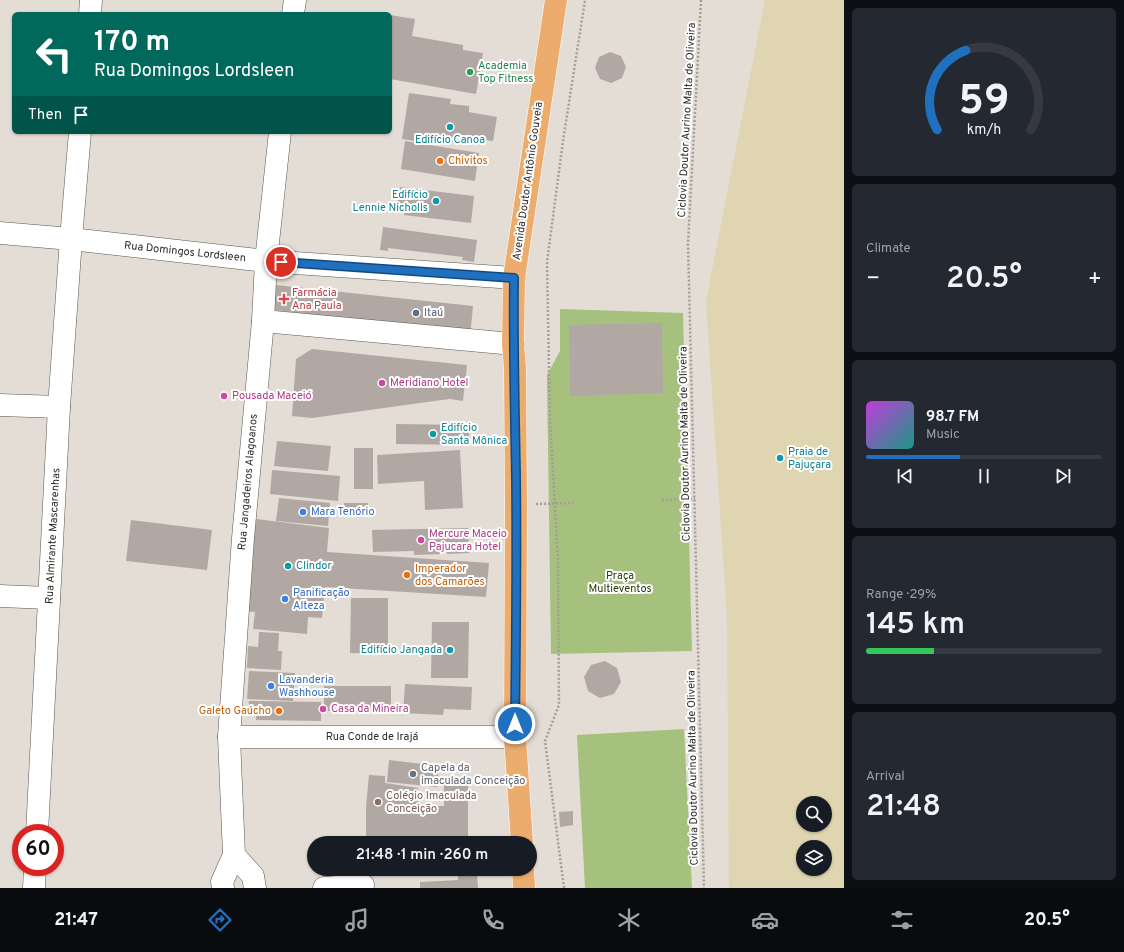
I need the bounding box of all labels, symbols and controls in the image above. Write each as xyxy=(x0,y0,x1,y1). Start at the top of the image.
street label: Ciclovia Doutor Aurino Malta de Oliveira xyxy=(675,22,699,218)
text: 170 m xyxy=(94,25,170,61)
icon: left xyxy=(28,28,80,80)
place label: Academia Top Fitness xyxy=(478,59,534,86)
text: Rua Domingos Lordsleen xyxy=(94,60,294,83)
marker: Academia Top Fitness xyxy=(465,67,475,77)
text: 59 xyxy=(959,76,1010,129)
street label: Avenida Doutor Antônio Gouveia xyxy=(510,101,546,261)
icon: arrive xyxy=(70,104,92,126)
text: Then xyxy=(28,106,62,125)
text: km/h xyxy=(967,121,1001,139)
marker: Edifício Canoa xyxy=(445,122,455,132)
place label: Edifício Canoa xyxy=(415,133,485,147)
place label: Chivitos xyxy=(448,154,488,168)
marker: Chivitos xyxy=(435,156,445,166)
place label: Edifício Lennie Nicholls xyxy=(352,188,428,215)
marker: Edifício Lennie Nicholls xyxy=(431,196,441,206)
street label: Rua Domingos Lordsleen xyxy=(123,239,247,265)
text: Climate xyxy=(866,241,911,257)
pin xyxy=(264,245,298,279)
icon: arrive xyxy=(270,251,292,273)
text: 20.5° xyxy=(946,261,1022,298)
text: − xyxy=(866,266,880,293)
text: + xyxy=(1088,266,1102,293)
place label: Farmácia Ana Paula xyxy=(292,286,342,313)
marker: Farmácia Ana Paula xyxy=(279,294,289,304)
place label: Itaú xyxy=(424,306,443,320)
marker: Itaú xyxy=(411,308,421,318)
street label: Ciclovia Doutor Aurino Malta de Oliveira xyxy=(676,346,694,542)
place label: Meridiano Hotel xyxy=(390,376,469,390)
marker: Meridiano Hotel xyxy=(377,378,387,388)
place label: Pousada Maceió xyxy=(232,389,312,403)
marker: Pousada Maceió xyxy=(219,391,229,401)
text: 98.7 FM xyxy=(926,408,979,427)
street label: Rua Jangadeiros Alagoanos xyxy=(235,413,261,551)
place label: Edifício Santa Mônica xyxy=(441,421,507,448)
text: Music xyxy=(926,427,960,443)
marker: Edifício Santa Mônica xyxy=(428,429,438,439)
place label: Praia de Pajuçara xyxy=(788,445,831,472)
marker: Praia de Pajuçara xyxy=(775,453,785,463)
icon: previous xyxy=(894,465,916,487)
icon: pause xyxy=(973,465,995,487)
icon: next xyxy=(1052,465,1074,487)
street label: Rua Almirante Mascarenhas xyxy=(42,467,64,605)
place label: Mara Tenório xyxy=(311,505,375,519)
marker: Mara Tenório xyxy=(298,507,308,517)
place label: Mercure Maceio Pajucara Hotel xyxy=(429,527,507,554)
marker: Mercure Maceio Pajucara Hotel xyxy=(416,535,426,545)
place label: Clindor xyxy=(296,559,332,573)
marker: Clindor xyxy=(283,561,293,571)
place label: Imperador dos Camarões xyxy=(415,562,485,589)
park label: Praça Multieventos xyxy=(588,569,652,596)
marker: Imperador dos Camarões xyxy=(402,570,412,580)
place label: Panificação Alteza xyxy=(293,586,350,613)
text: Range · 29% xyxy=(866,587,936,603)
marker: Panificação Alteza xyxy=(280,594,290,604)
text: 145 km xyxy=(866,607,965,644)
place label: Edifício Jangada xyxy=(361,643,442,657)
marker: Edifício Jangada xyxy=(445,645,455,655)
street label: Ciclovia Doutor Aurino Malta de Oliveira xyxy=(684,670,702,866)
place label: Lavanderia Washhouse xyxy=(279,673,335,700)
marker: Lavanderia Washhouse xyxy=(266,681,276,691)
place label: Casa da Mineira xyxy=(331,702,409,716)
position arrow xyxy=(494,703,536,745)
place label: Galeto Gaúcho xyxy=(199,704,271,718)
marker: Casa da Mineira xyxy=(318,704,328,714)
marker: Galeto Gaúcho xyxy=(274,706,284,716)
street label: Rua Conde de Irajá xyxy=(326,730,419,744)
place label: Capela da imaculada Conceição xyxy=(421,761,525,788)
marker: Capela da imaculada Conceição xyxy=(408,769,418,779)
text: Arrival xyxy=(866,769,905,785)
place label: Colégio Imaculada Conceição xyxy=(386,789,477,816)
text: 21:48 xyxy=(866,789,941,826)
map controls xyxy=(796,796,832,876)
button: search xyxy=(796,796,832,832)
marker: Colégio Imaculada Conceição xyxy=(373,797,383,807)
speed limit sign: 60 xyxy=(12,824,64,876)
button: layers xyxy=(796,840,832,876)
text: 21:48 · 1 min · 260 m xyxy=(356,846,488,865)
icon: directions xyxy=(206,906,234,934)
icon: music xyxy=(343,906,371,934)
icon: phone xyxy=(479,906,507,934)
icon: climate xyxy=(615,906,643,934)
icon: car xyxy=(751,906,779,934)
icon: filters xyxy=(888,906,916,934)
text: 21:47 xyxy=(54,909,98,932)
text: 20.5° xyxy=(1024,909,1070,932)

